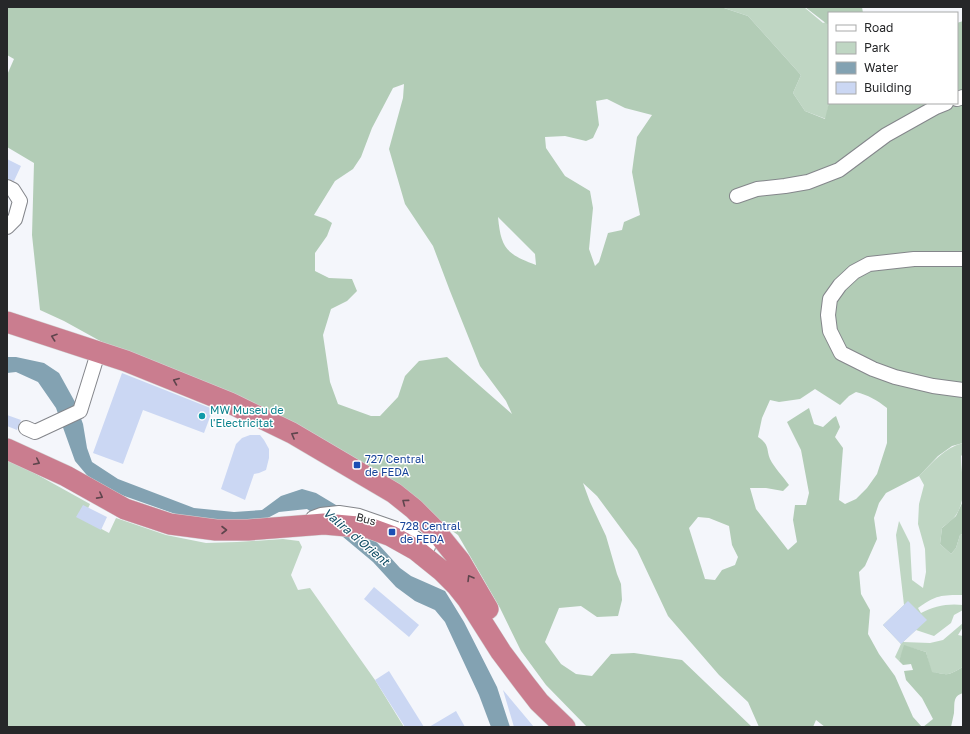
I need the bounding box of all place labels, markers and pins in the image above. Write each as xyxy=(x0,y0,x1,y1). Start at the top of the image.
place label: MW Museu de l'Electricitat xyxy=(210,403,284,429)
marker: MW Museu de l'Electricitat xyxy=(197,411,207,421)
place label: 727 Central de FEDA xyxy=(365,452,425,478)
marker: 727 Central de FEDA xyxy=(352,460,362,470)
place label: 728 Central de FEDA xyxy=(400,519,461,545)
marker: 728 Central de FEDA xyxy=(387,527,397,537)

